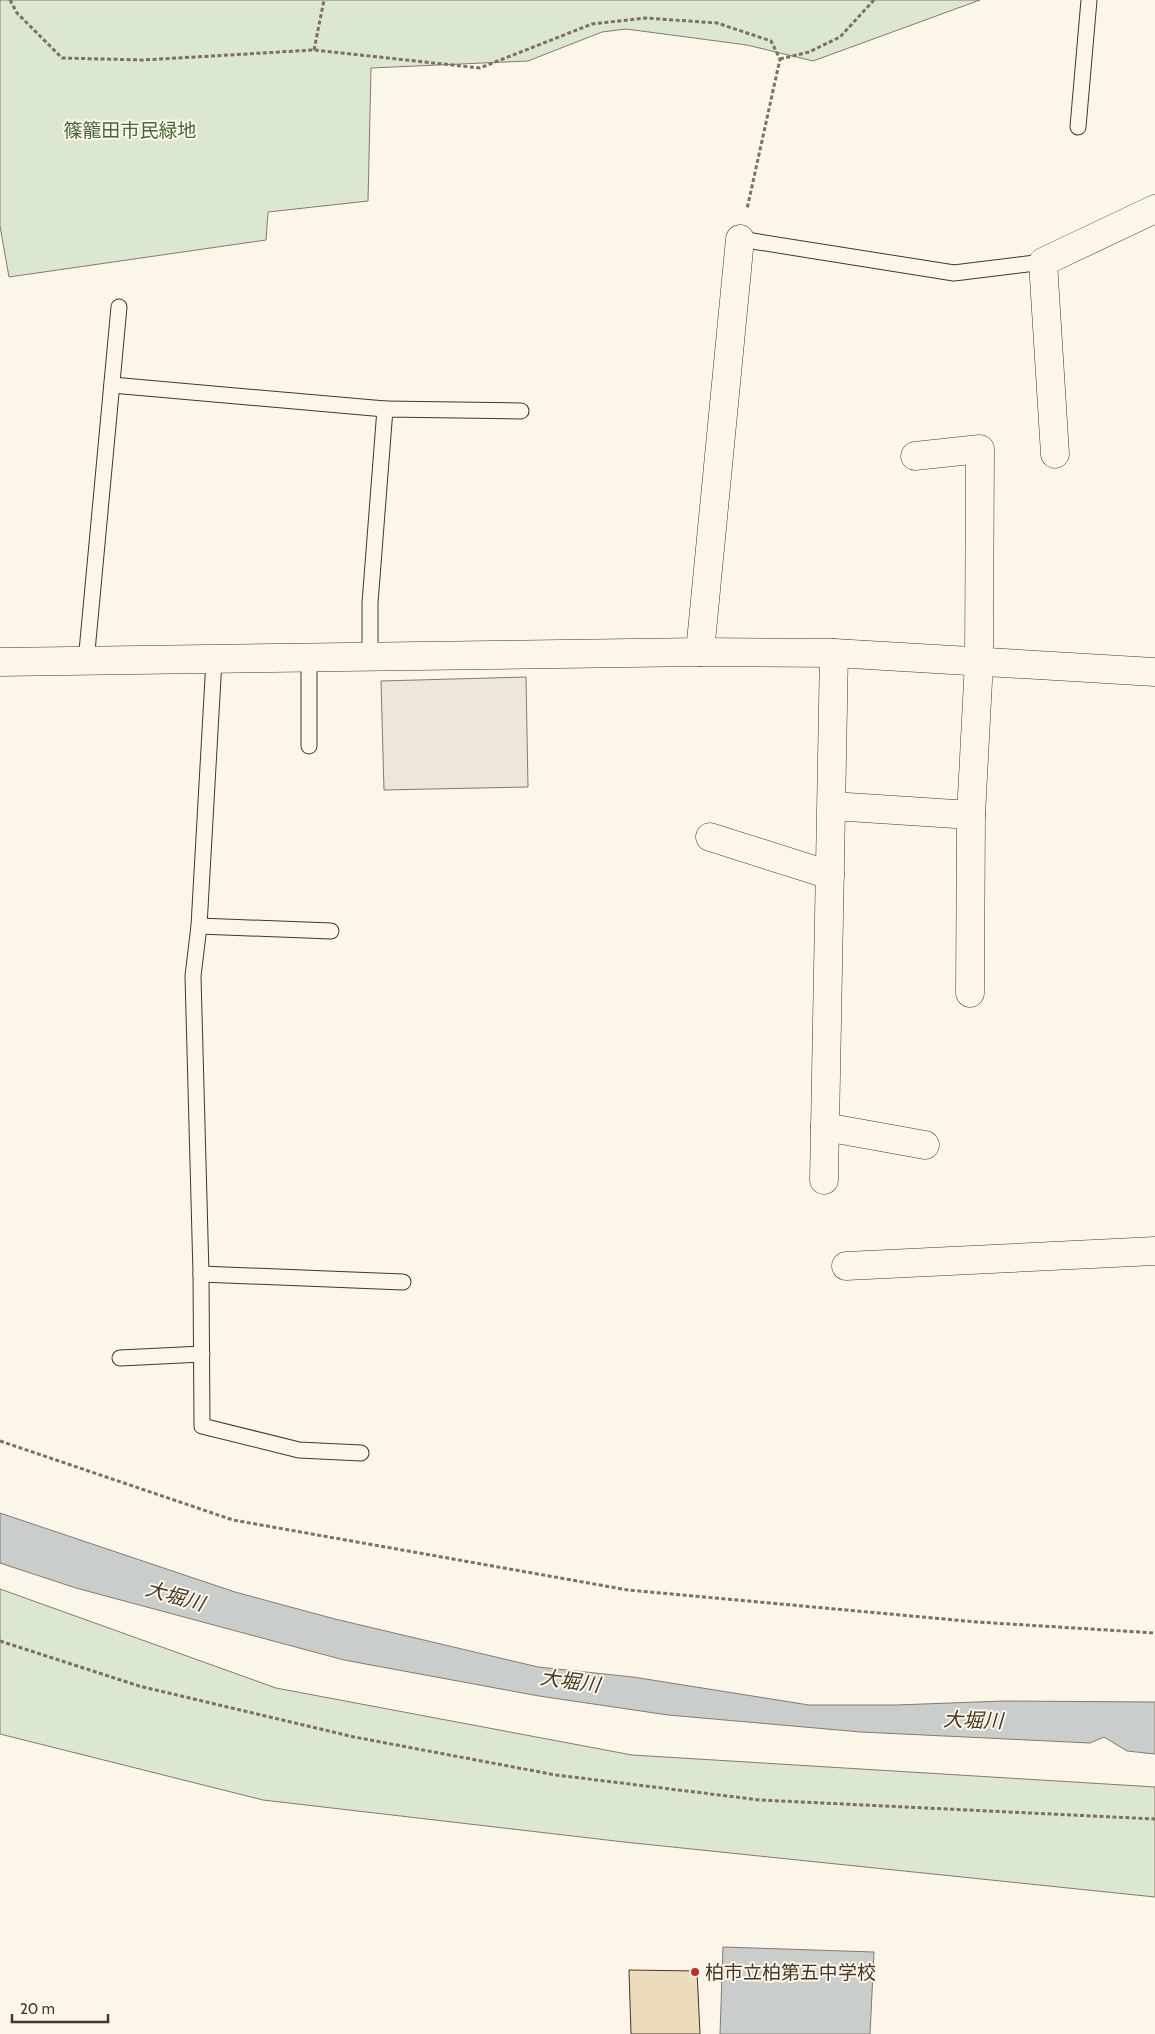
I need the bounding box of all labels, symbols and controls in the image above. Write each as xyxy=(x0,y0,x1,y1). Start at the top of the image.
park label: 篠籠田市民緑地 xyxy=(63,119,197,142)
water label: 大堀川 xyxy=(143,1576,209,1616)
water label: 大堀川 xyxy=(539,1665,603,1697)
water label: 大堀川 xyxy=(943,1707,1005,1733)
place label: 柏市立柏第五中学校 xyxy=(705,1961,876,1984)
marker: 柏市立柏第五中学校 xyxy=(689,1966,701,1978)
scale bar xyxy=(12,1992,109,2024)
text: 20 m xyxy=(20,2000,55,2018)

